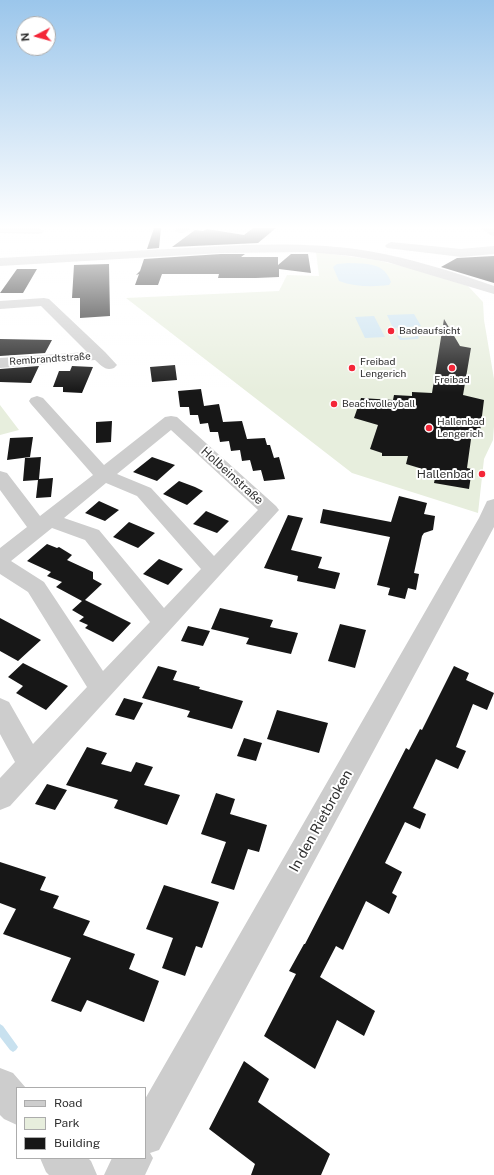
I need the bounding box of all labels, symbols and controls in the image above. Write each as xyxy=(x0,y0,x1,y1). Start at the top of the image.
north arrow xyxy=(16,16,56,56)
text: N xyxy=(19,32,31,42)
place label: Badeaufsicht xyxy=(399,325,460,337)
marker: Badeaufsicht xyxy=(386,326,396,336)
street label: Rembrandtstraße xyxy=(9,350,91,368)
place label: Freibad Lengerich xyxy=(360,356,406,380)
marker: Freibad Lengerich xyxy=(347,363,357,373)
marker: Freibad xyxy=(447,363,457,373)
place label: Freibad xyxy=(434,374,470,386)
place label: Beachvolleyball xyxy=(342,398,415,410)
marker: Beachvolleyball xyxy=(329,399,339,409)
place label: Hallenbad Lengerich xyxy=(437,416,485,440)
marker: Hallenbad Lengerich xyxy=(424,423,434,433)
street label: Holbeinstraße xyxy=(198,444,266,508)
place label: Hallenbad xyxy=(417,467,474,481)
marker: Hallenbad xyxy=(477,469,487,479)
street label: In den Rietbroken xyxy=(286,767,356,875)
legend xyxy=(16,1087,146,1159)
text: Road xyxy=(54,1096,82,1110)
text: Park xyxy=(54,1116,80,1130)
text: Building xyxy=(54,1136,100,1150)

